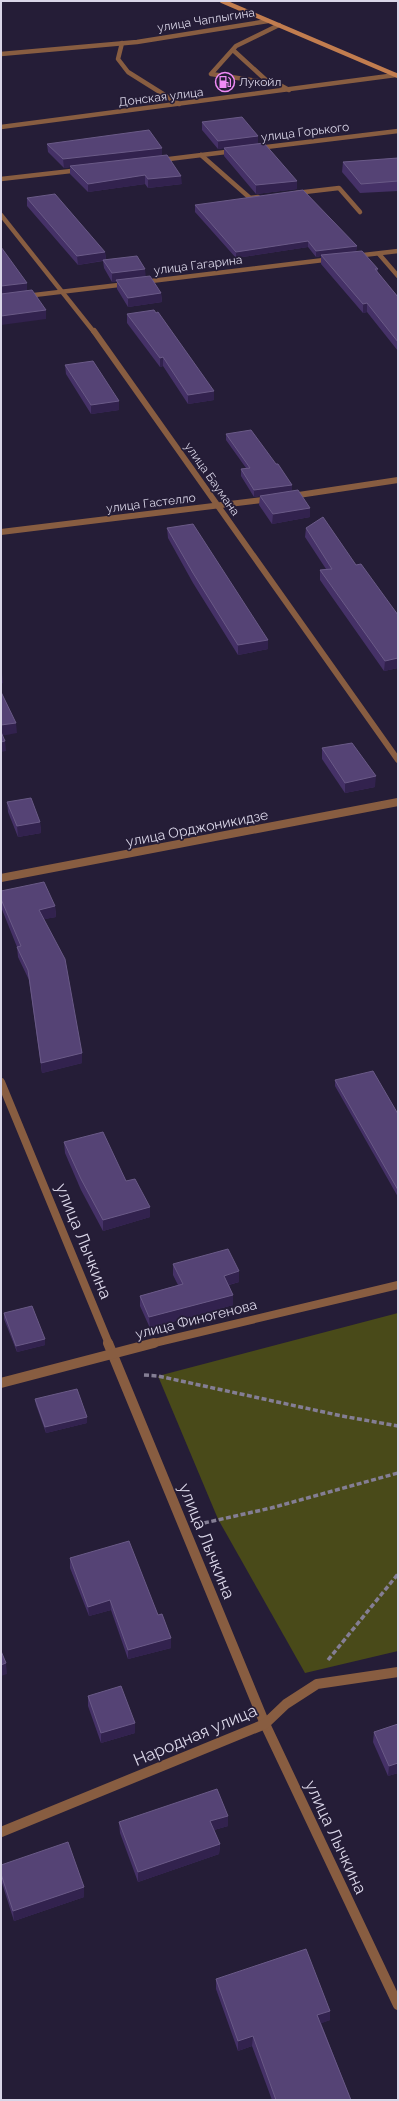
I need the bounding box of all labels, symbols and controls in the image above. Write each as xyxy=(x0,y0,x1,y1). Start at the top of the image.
street label: улица Чаплыгина xyxy=(156,5,256,35)
fuel station icon: Лукойл xyxy=(214,71,236,93)
place label: Лукойл xyxy=(239,75,281,89)
street label: Донская улица xyxy=(118,85,204,109)
street label: улица Горького xyxy=(260,120,350,144)
street label: улица Гагарина xyxy=(153,253,243,277)
street label: улица Баумана xyxy=(182,440,242,518)
street label: улица Гастелло xyxy=(106,491,196,515)
street label: улица Орджоникидзе xyxy=(124,806,270,850)
street label: улица Лычкина xyxy=(52,1180,116,1302)
street label: улица Финогенова xyxy=(134,1296,258,1342)
street label: улица Лычкина xyxy=(175,1480,239,1602)
street label: Народная улица xyxy=(130,1700,260,1770)
street label: улица Лычкина xyxy=(301,1777,371,1897)

